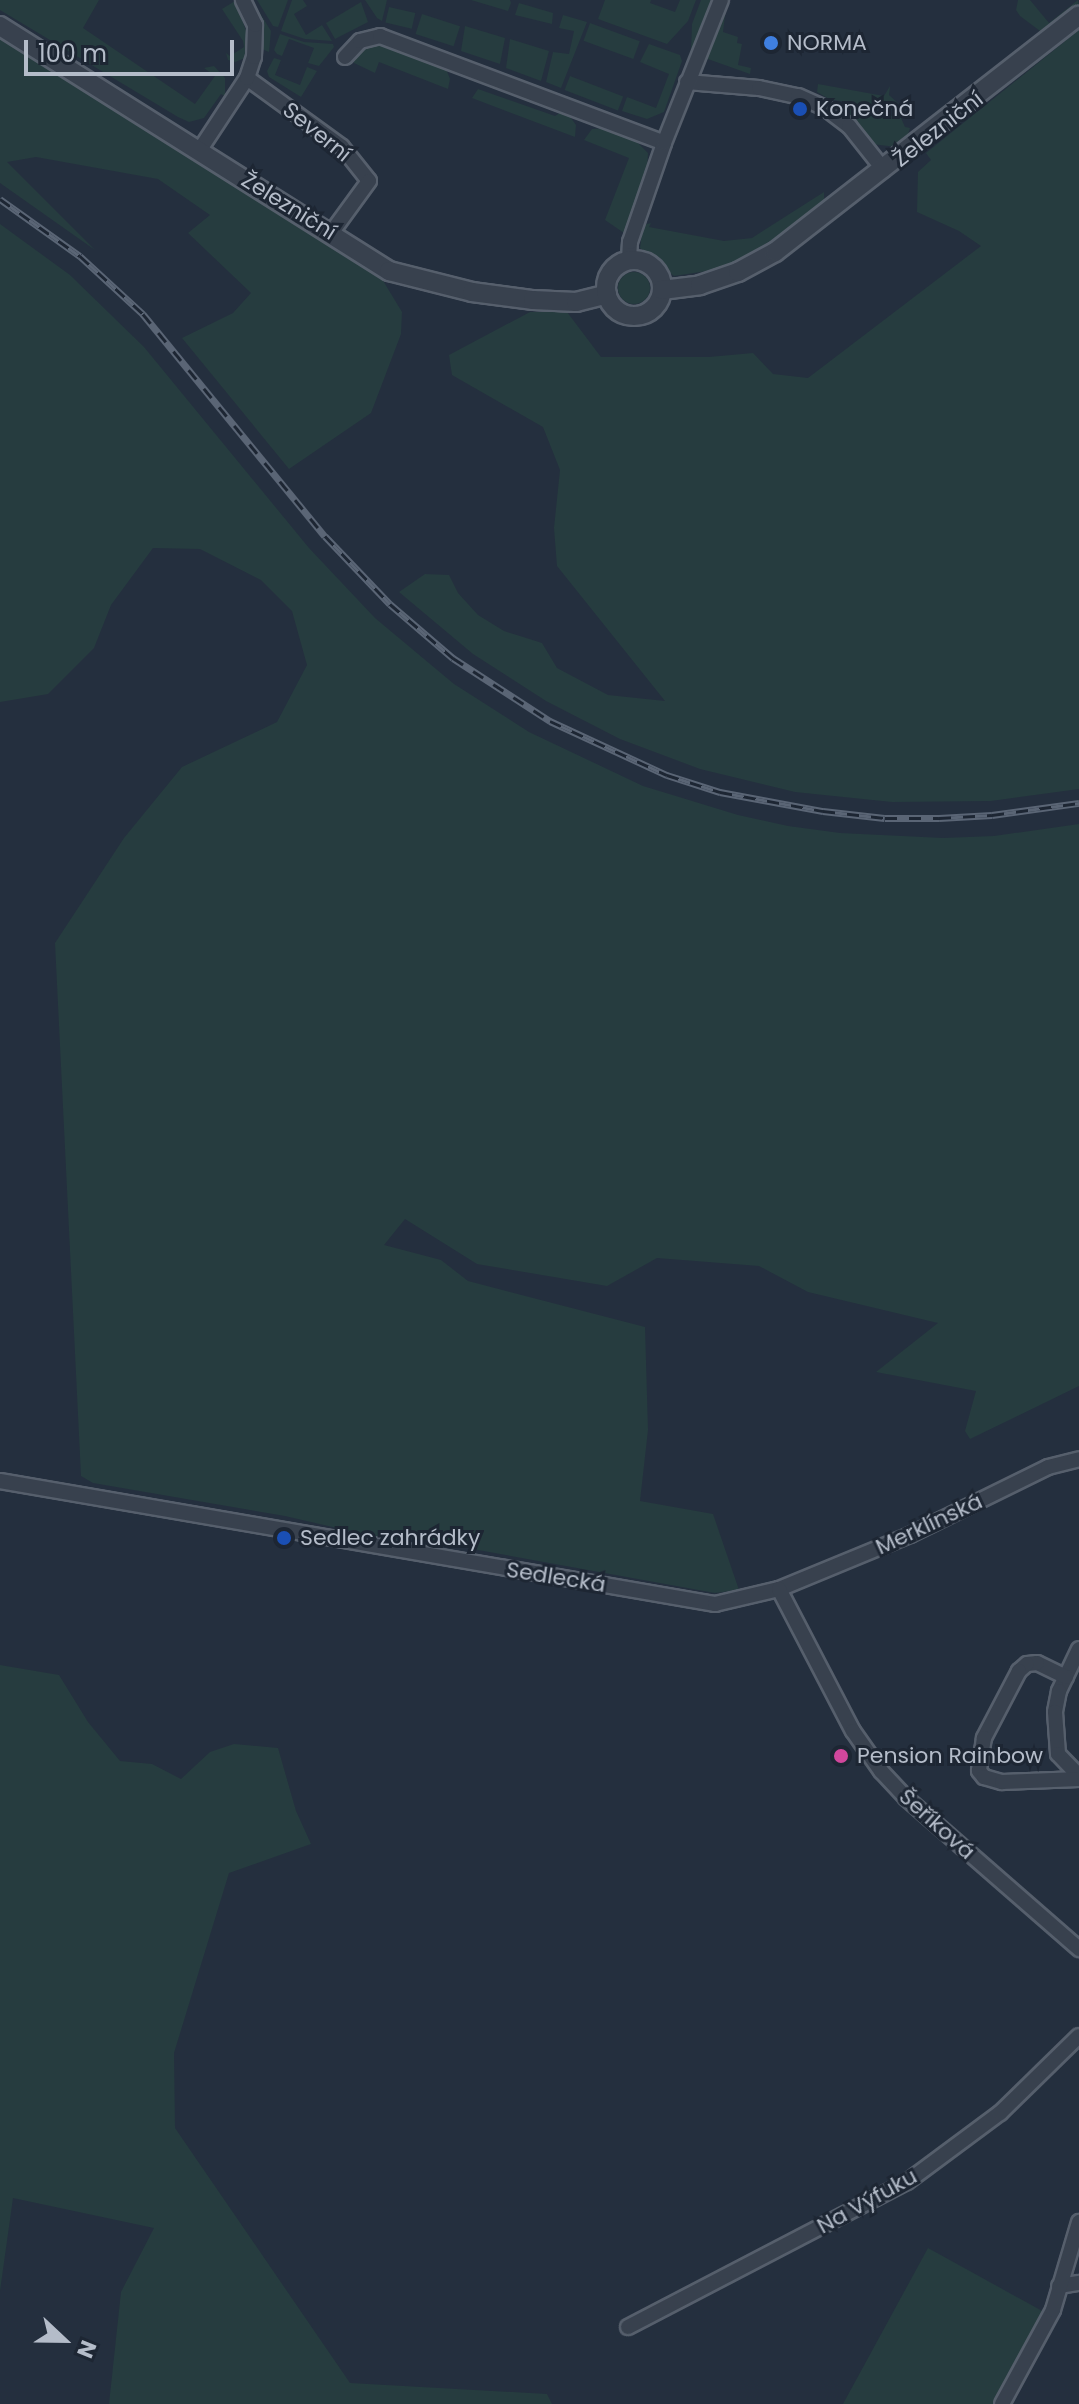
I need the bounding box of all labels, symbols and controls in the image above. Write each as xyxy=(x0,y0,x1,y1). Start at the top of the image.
scale bar xyxy=(28,24,238,74)
place label: NORMA xyxy=(787,30,867,56)
marker: NORMA xyxy=(762,34,780,52)
text: 100 m xyxy=(38,37,107,70)
street label: Železniční xyxy=(888,86,988,172)
street label: Severní xyxy=(278,96,356,168)
place label: Konečná xyxy=(816,96,913,122)
marker: Konečná xyxy=(791,100,809,118)
street label: Železniční xyxy=(237,166,341,246)
street label: Merklínská xyxy=(871,1488,987,1560)
place label: Sedlec zahrádky xyxy=(300,1525,480,1551)
marker: Sedlec zahrádky xyxy=(275,1529,293,1547)
street label: Sedlecká xyxy=(505,1556,607,1598)
place label: Pension Rainbow xyxy=(857,1743,1043,1769)
marker: Pension Rainbow xyxy=(832,1747,850,1765)
street label: Šeříková xyxy=(894,1783,980,1865)
street label: Na Výfuku xyxy=(812,2163,922,2239)
north arrow xyxy=(24,2300,104,2380)
text: N xyxy=(69,2336,104,2363)

